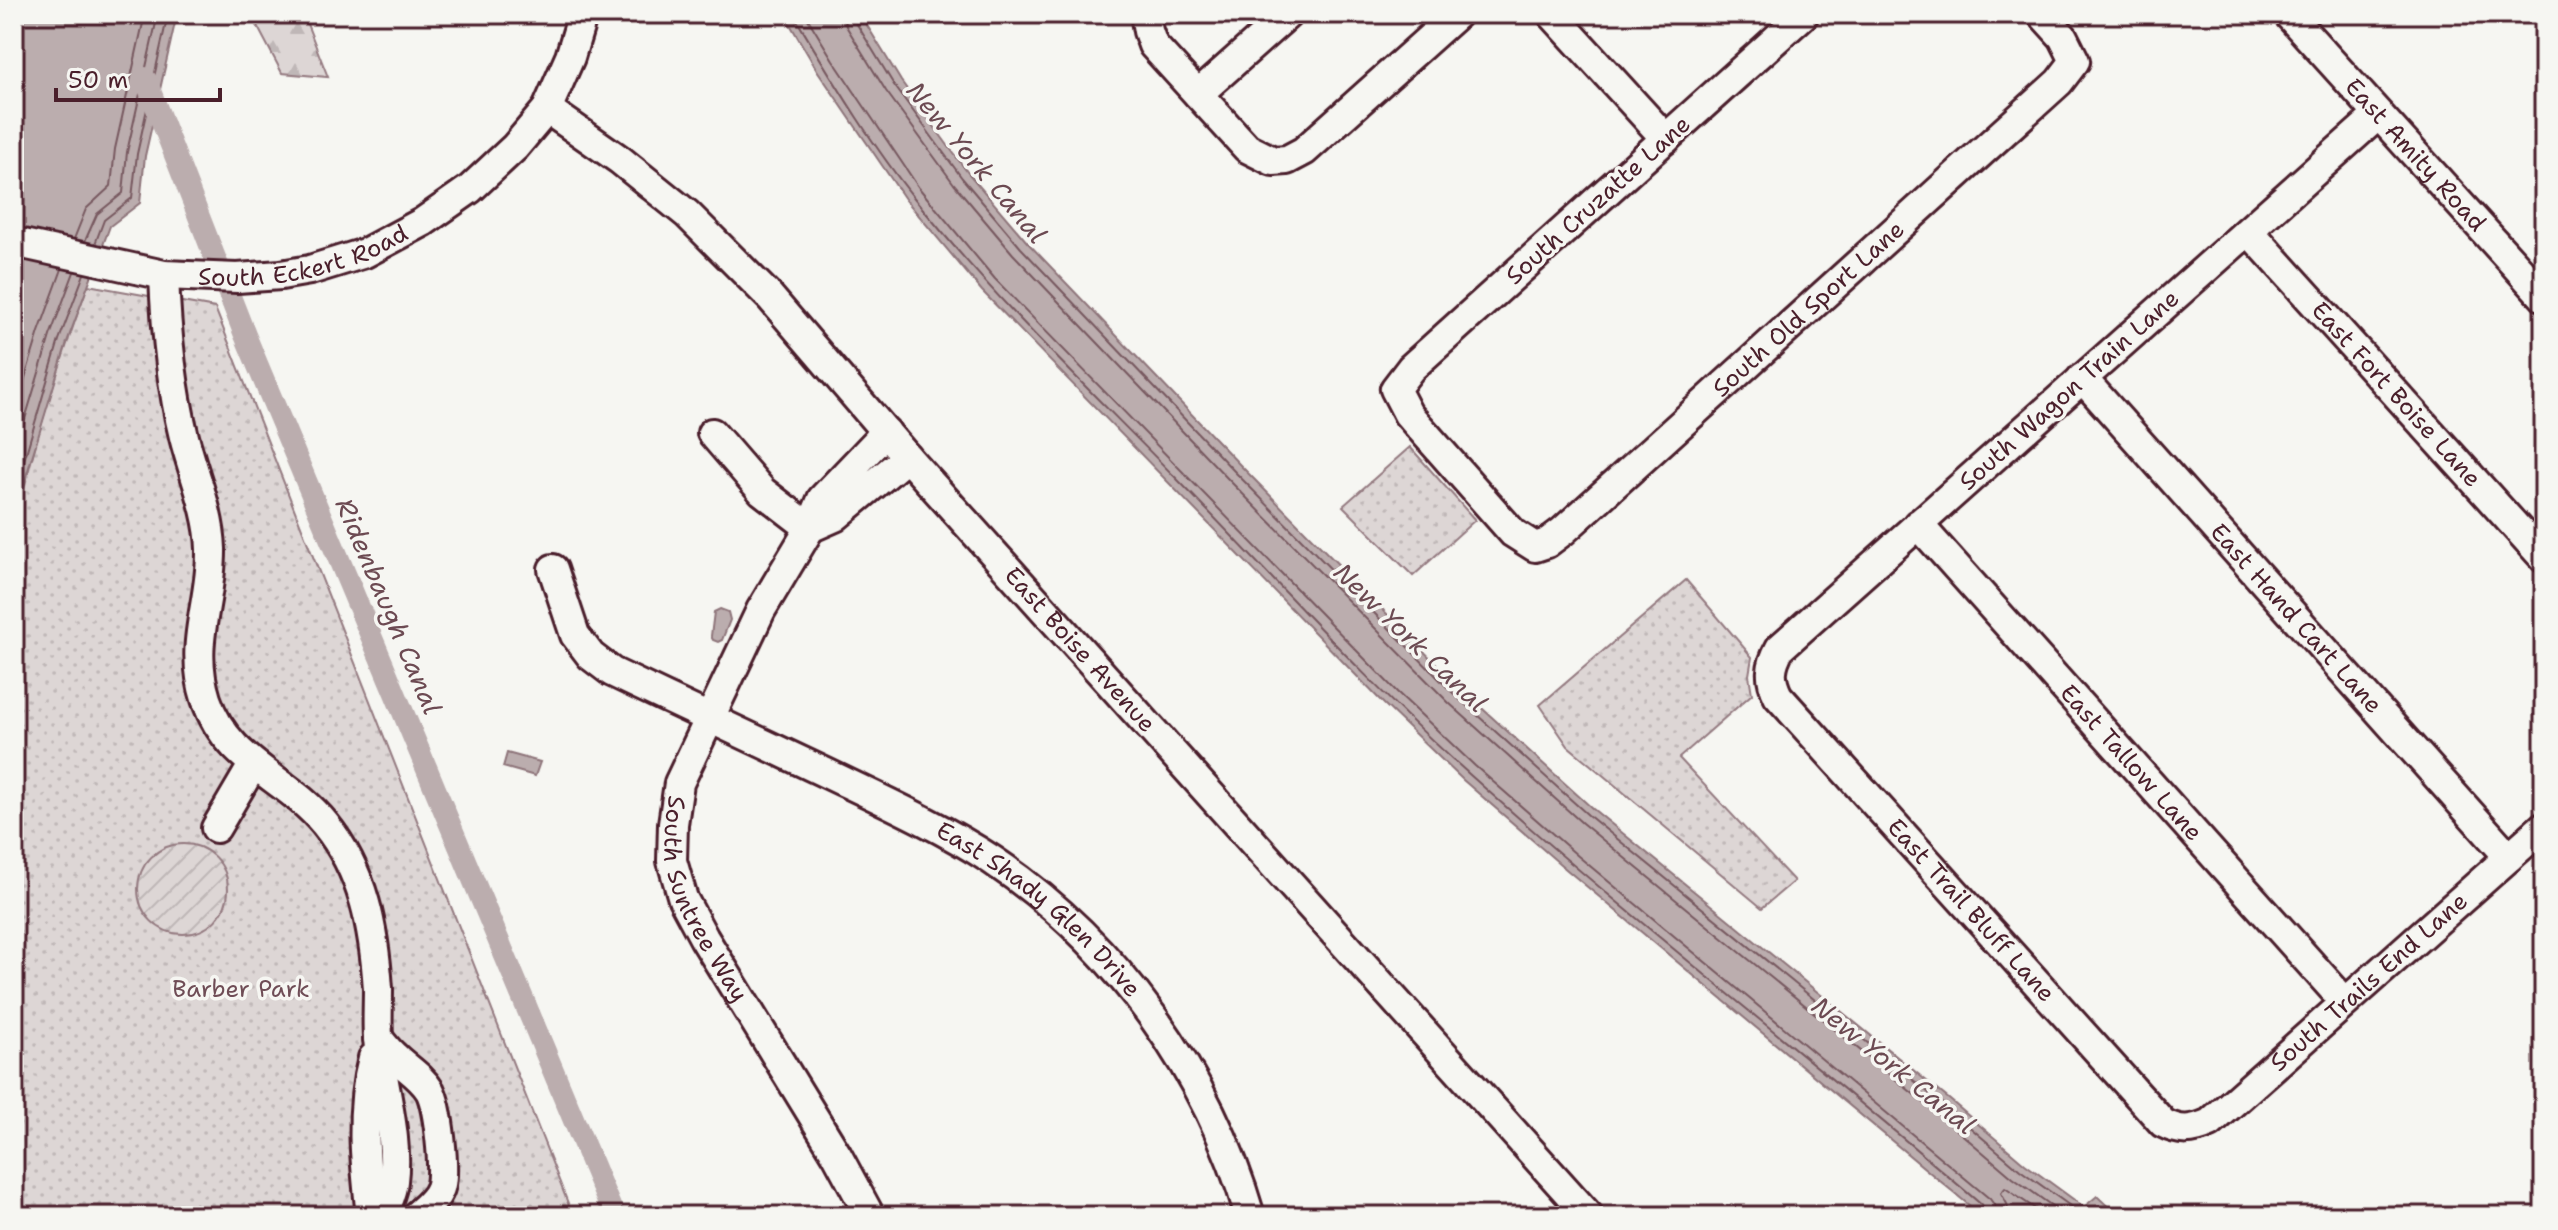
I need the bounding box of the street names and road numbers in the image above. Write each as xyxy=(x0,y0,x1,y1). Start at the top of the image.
street label: East Amity Road xyxy=(2338,71,2493,238)
street label: South Cruzatte Lane xyxy=(1499,108,1697,292)
street label: South Old Sport Lane xyxy=(1706,214,1911,404)
street label: South Eckert Road xyxy=(198,217,414,294)
street label: South Wagon Train Lane xyxy=(1952,282,2186,498)
street label: East Fort Boise Lane xyxy=(2304,295,2488,494)
street label: East Hand Cart Lane xyxy=(2203,517,2389,720)
street label: East Boise Avenue xyxy=(997,560,1163,739)
street label: East Tallow Lane xyxy=(2053,678,2210,848)
street label: South Suntree Way xyxy=(656,794,755,1008)
street label: East Trail Bluff Lane xyxy=(1880,812,2062,1009)
street label: East Shady Glen Drive xyxy=(931,814,1148,1004)
street label: South Trails End Lane xyxy=(2263,885,2474,1078)

